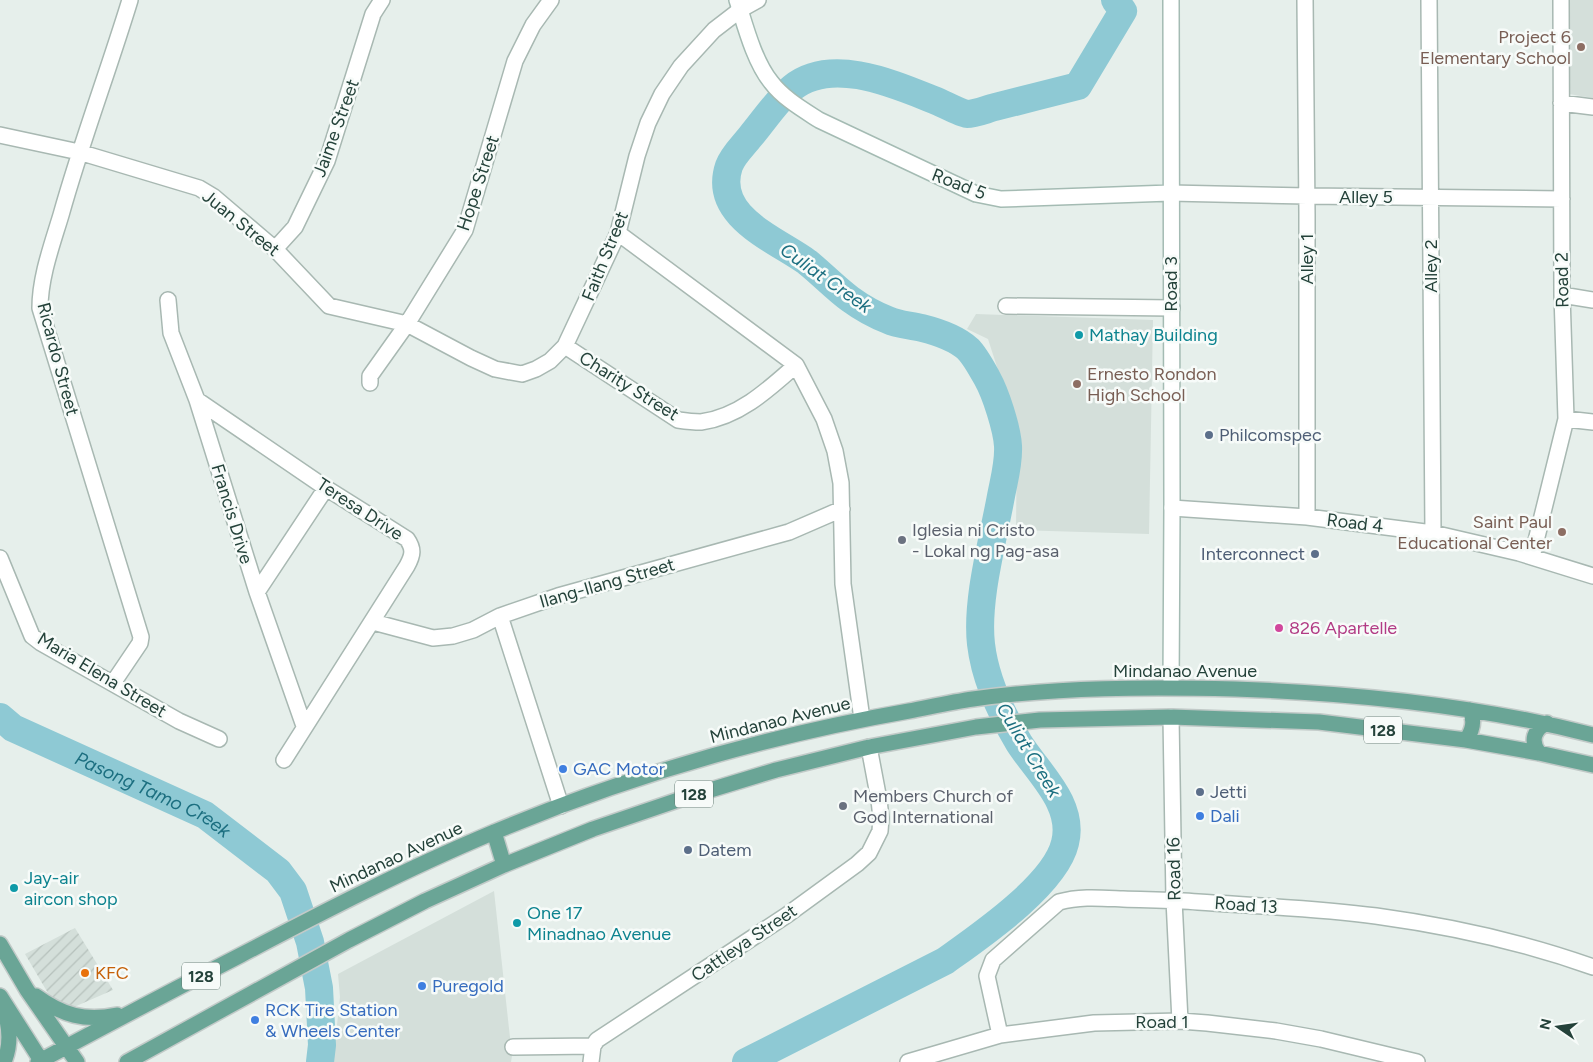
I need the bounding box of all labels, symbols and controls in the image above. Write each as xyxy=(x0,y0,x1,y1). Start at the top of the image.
place label: Project 6 Elementary School xyxy=(1420,26,1571,69)
marker: Project 6 Elementary School xyxy=(1575,41,1587,53)
street label: Jaime Street xyxy=(308,76,364,180)
street label: Hope Street xyxy=(452,132,504,234)
street label: Road 5 xyxy=(929,164,989,204)
street label: Juan Street xyxy=(198,185,284,261)
street label: Alley 5 xyxy=(1339,186,1393,208)
street label: Faith Street xyxy=(577,208,633,304)
street label: Alley 1 xyxy=(1296,233,1318,285)
water label: Culiat Creek xyxy=(776,238,877,318)
street label: Alley 2 xyxy=(1420,239,1442,293)
street label: Road 2 xyxy=(1551,252,1573,308)
street label: Road 3 xyxy=(1160,256,1182,312)
street label: Ricardo Street xyxy=(32,300,84,418)
place label: Mathay Building xyxy=(1089,324,1218,346)
marker: Mathay Building xyxy=(1073,329,1085,341)
street label: Charity Street xyxy=(575,347,683,426)
place label: Ernesto Rondon High School xyxy=(1087,363,1216,406)
marker: Ernesto Rondon High School xyxy=(1071,378,1083,390)
place label: Philcomspec xyxy=(1219,424,1322,446)
marker: Philcomspec xyxy=(1203,429,1215,441)
street label: Francis Drive xyxy=(206,461,258,567)
street label: Teresa Drive xyxy=(313,473,407,545)
street label: Road 4 xyxy=(1325,509,1385,537)
place label: Saint Paul Educational Center xyxy=(1397,511,1552,554)
place label: Iglesia ni Cristo - Lokal ng Pag-asa xyxy=(912,519,1059,562)
marker: Saint Paul Educational Center xyxy=(1556,526,1568,538)
marker: Iglesia ni Cristo - Lokal ng Pag-asa xyxy=(896,534,908,546)
place label: Interconnect xyxy=(1201,543,1305,565)
marker: Interconnect xyxy=(1309,548,1321,560)
street label: Ilang-Ilang Street xyxy=(537,553,677,613)
place label: 826 Apartelle xyxy=(1289,617,1397,639)
marker: 826 Apartelle xyxy=(1273,622,1285,634)
street label: Maria Elena Street xyxy=(33,628,171,722)
street label: Mindanao Avenue xyxy=(1113,660,1257,682)
street label: Mindanao Avenue xyxy=(707,692,853,748)
water label: Culiat Creek xyxy=(992,698,1067,802)
road number: 128 xyxy=(1364,716,1402,744)
water label: Pasong Tamo Creek xyxy=(72,746,236,843)
place label: GAC Motor xyxy=(573,758,665,780)
marker: GAC Motor xyxy=(557,763,569,775)
road number: 128 xyxy=(675,781,713,808)
place label: Jetti xyxy=(1210,781,1247,803)
place label: Members Church of God International xyxy=(853,785,1013,828)
marker: Jetti xyxy=(1194,786,1206,798)
marker: Members Church of God International xyxy=(837,800,849,812)
place label: Dali xyxy=(1210,805,1240,827)
marker: Dali xyxy=(1194,810,1206,822)
street label: Mindanao Avenue xyxy=(326,816,466,897)
street label: Road 16 xyxy=(1162,837,1186,901)
place label: Datem xyxy=(698,839,751,861)
marker: Datem xyxy=(682,844,694,856)
place label: Jay-air aircon shop xyxy=(24,867,118,910)
marker: Jay-air aircon shop xyxy=(8,882,20,894)
street label: Road 13 xyxy=(1214,892,1278,918)
street label: Cattleya Street xyxy=(687,899,801,986)
place label: One 17 Minadnao Avenue xyxy=(527,902,671,945)
marker: One 17 Minadnao Avenue xyxy=(511,917,523,929)
place label: KFC xyxy=(95,962,129,984)
road number: 128 xyxy=(182,962,220,989)
marker: KFC xyxy=(79,967,91,979)
place label: Puregold xyxy=(432,975,504,997)
marker: Puregold xyxy=(416,980,428,992)
place label: RCK Tire Station & Wheels Center xyxy=(265,999,400,1042)
north arrow xyxy=(1533,1002,1583,1052)
street label: Road 1 xyxy=(1135,1011,1189,1033)
marker: RCK Tire Station & Wheels Center xyxy=(249,1014,261,1026)
text: N xyxy=(1536,1017,1555,1031)

